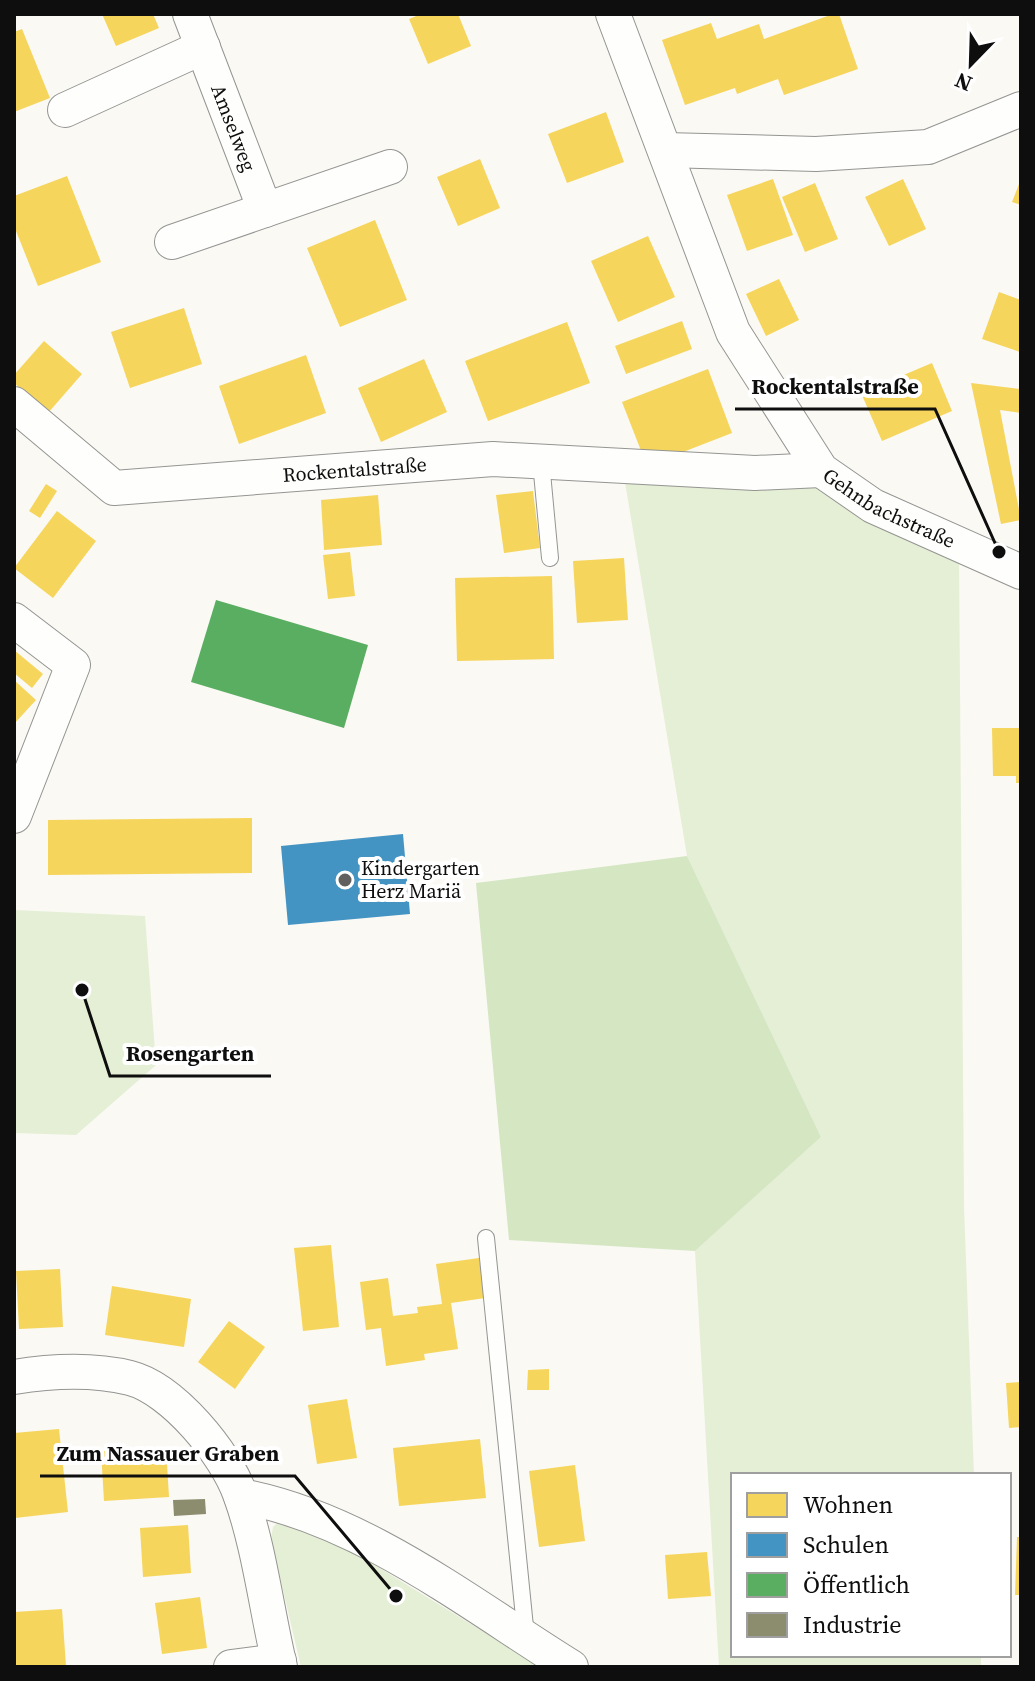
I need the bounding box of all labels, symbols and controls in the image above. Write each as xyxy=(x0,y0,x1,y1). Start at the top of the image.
north arrow xyxy=(931,24,1011,104)
text: N xyxy=(950,65,976,99)
street label: Amselweg xyxy=(204,80,263,176)
callout: Rockentalstraße xyxy=(735,363,935,409)
text: Rockentalstraße xyxy=(751,371,919,401)
street label: Rockentalstraße xyxy=(282,450,428,489)
street label: Gehnbachstraße xyxy=(817,461,960,555)
place label: Kindergarten Herz Mariä xyxy=(361,854,480,905)
marker: Kindergarten Herz Mariä xyxy=(336,871,354,889)
callout: Rosengarten xyxy=(110,1030,271,1076)
text: Rosengarten xyxy=(126,1038,255,1068)
callout: Zum Nassauer Graben xyxy=(40,1430,295,1476)
text: Zum Nassauer Graben xyxy=(57,1438,280,1468)
legend xyxy=(731,1473,1011,1657)
text: Wohnen xyxy=(803,1488,893,1521)
text: Schulen xyxy=(803,1528,889,1561)
text: Öffentlich xyxy=(803,1568,910,1601)
text: Industrie xyxy=(803,1608,902,1641)

